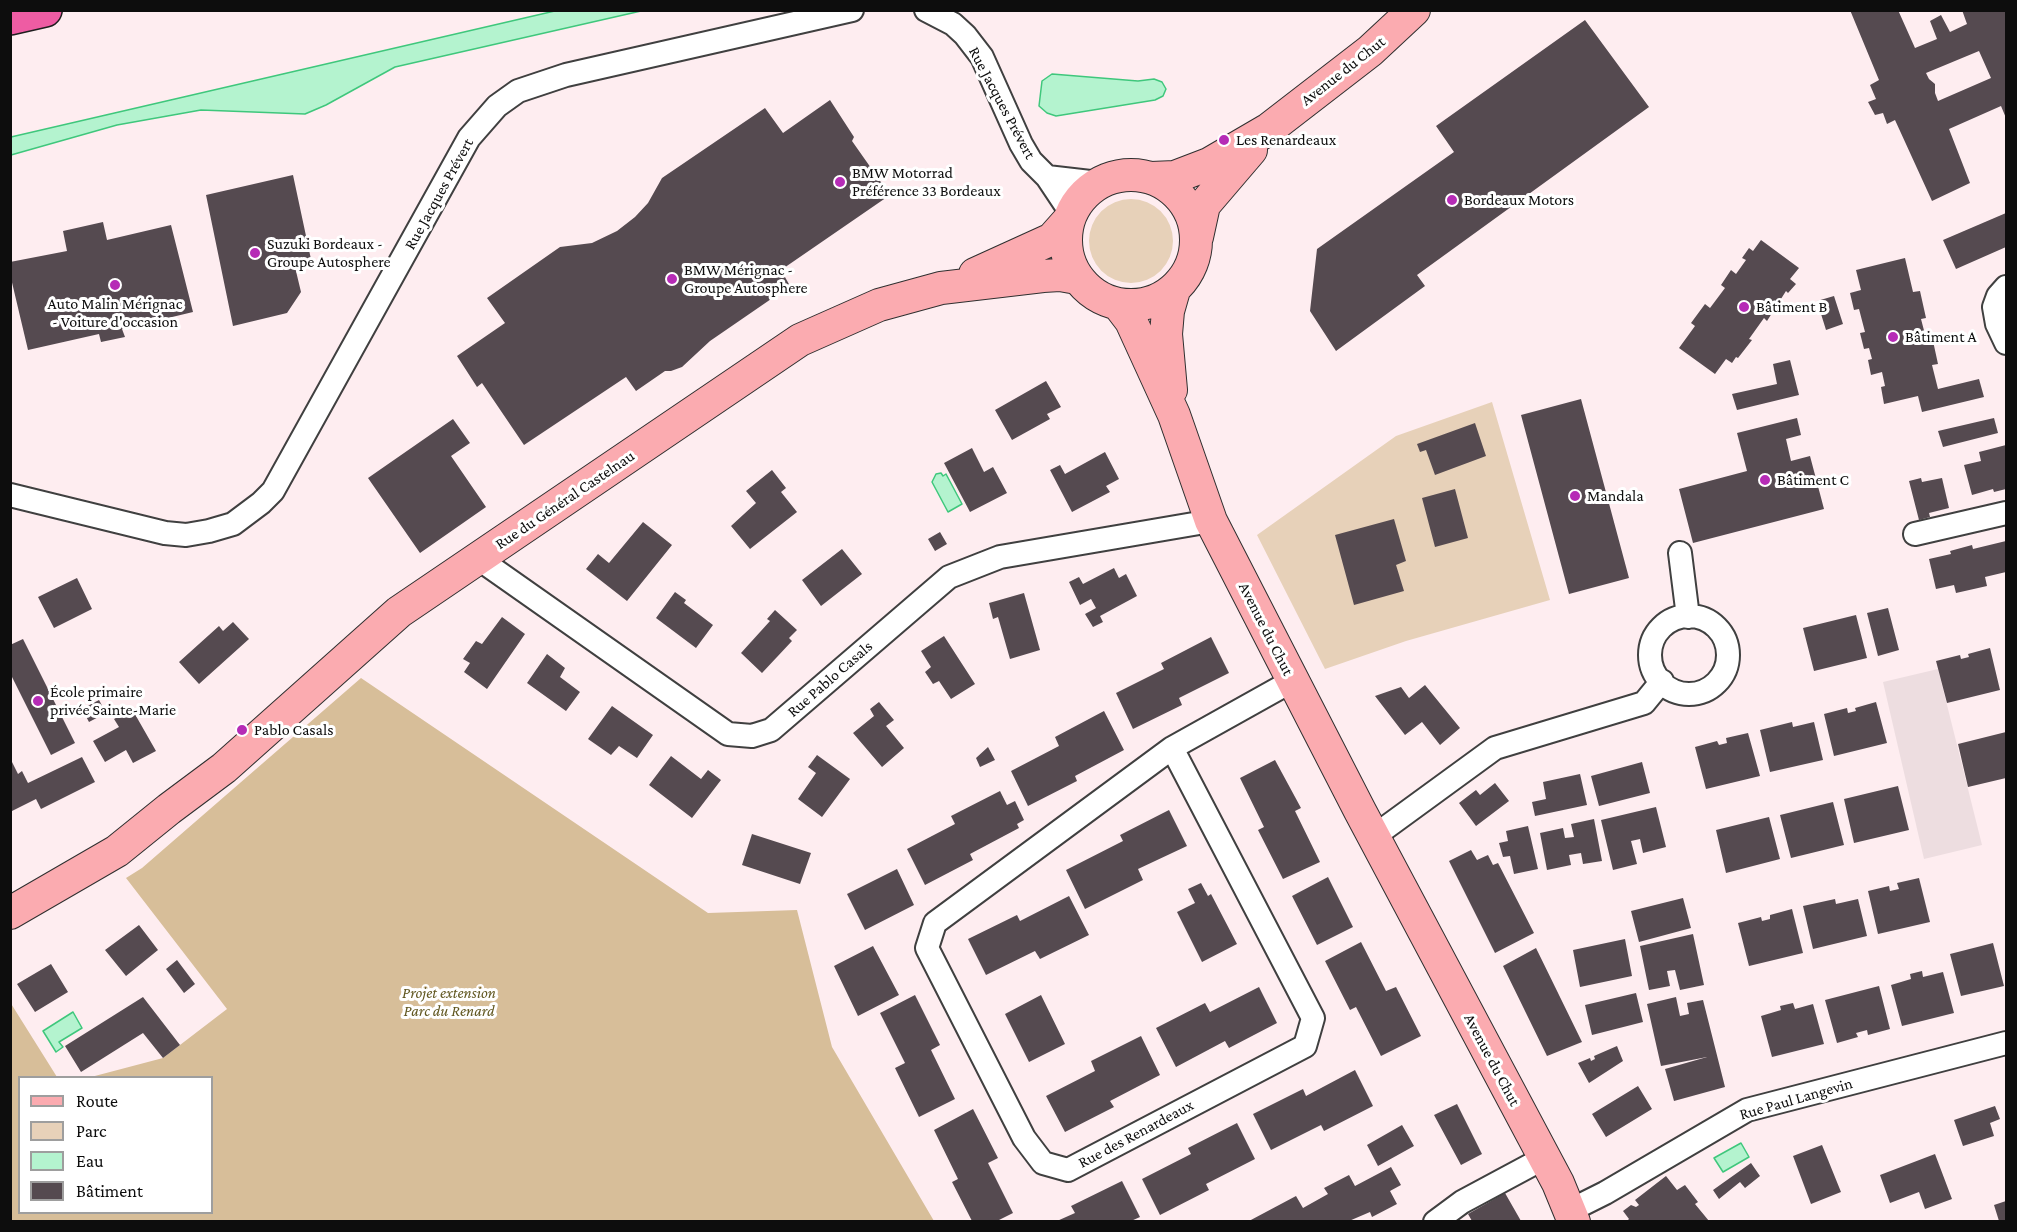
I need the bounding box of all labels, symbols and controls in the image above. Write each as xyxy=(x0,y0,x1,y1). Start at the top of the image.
street label: Avenue du Chut xyxy=(1297,32,1389,110)
street label: Rue Jacques Prévert xyxy=(964,44,1040,162)
place label: Les Renardeaux xyxy=(1236,130,1336,150)
marker: Les Renardeaux xyxy=(1217,133,1231,147)
street label: Rue Jacques Prévert xyxy=(400,135,478,253)
place label: BMW Motorrad Préférence 33 Bordeaux xyxy=(852,163,1001,201)
marker: BMW Motorrad Préférence 33 Bordeaux xyxy=(833,175,847,189)
place label: Bordeaux Motors xyxy=(1464,190,1574,210)
marker: Bordeaux Motors xyxy=(1445,193,1459,207)
place label: Suzuki Bordeaux - Groupe Autosphere xyxy=(267,234,391,272)
marker: Suzuki Bordeaux - Groupe Autosphere xyxy=(248,246,262,260)
place label: BMW Mérignac - Groupe Autosphere xyxy=(684,260,808,298)
marker: BMW Mérignac - Groupe Autosphere xyxy=(665,272,679,286)
marker: Auto Malin Mérignac - Voiture d'occasion xyxy=(108,278,122,292)
place label: Auto Malin Mérignac - Voiture d'occasion xyxy=(48,294,182,332)
place label: Bâtiment B xyxy=(1756,297,1827,317)
marker: Bâtiment B xyxy=(1737,300,1751,314)
place label: Bâtiment A xyxy=(1905,327,1977,347)
marker: Bâtiment A xyxy=(1886,330,1900,344)
street label: Rue du Général Castelnau xyxy=(492,446,638,554)
place label: Bâtiment C xyxy=(1777,470,1849,490)
marker: Bâtiment C xyxy=(1758,473,1772,487)
place label: Mandala xyxy=(1587,486,1644,506)
marker: Mandala xyxy=(1568,489,1582,503)
street label: Avenue du Chut xyxy=(1234,579,1298,679)
street label: Rue Pablo Casals xyxy=(783,637,877,721)
place label: École primaire privée Sainte-Marie xyxy=(50,682,176,720)
marker: École primaire privée Sainte-Marie xyxy=(31,694,45,708)
place label: Pablo Casals xyxy=(254,720,334,740)
marker: Pablo Casals xyxy=(235,723,249,737)
park label: Projet extension Parc du Renard xyxy=(402,983,496,1021)
street label: Avenue du Chut xyxy=(1460,1011,1524,1109)
street label: Rue Paul Langevin xyxy=(1737,1074,1855,1124)
legend xyxy=(18,1076,213,1214)
text: Route xyxy=(76,1091,118,1111)
street label: Rue des Renardeaux xyxy=(1075,1096,1197,1172)
text: Parc xyxy=(76,1121,107,1141)
text: Eau xyxy=(76,1151,104,1171)
text: Bâtiment xyxy=(76,1181,143,1201)

